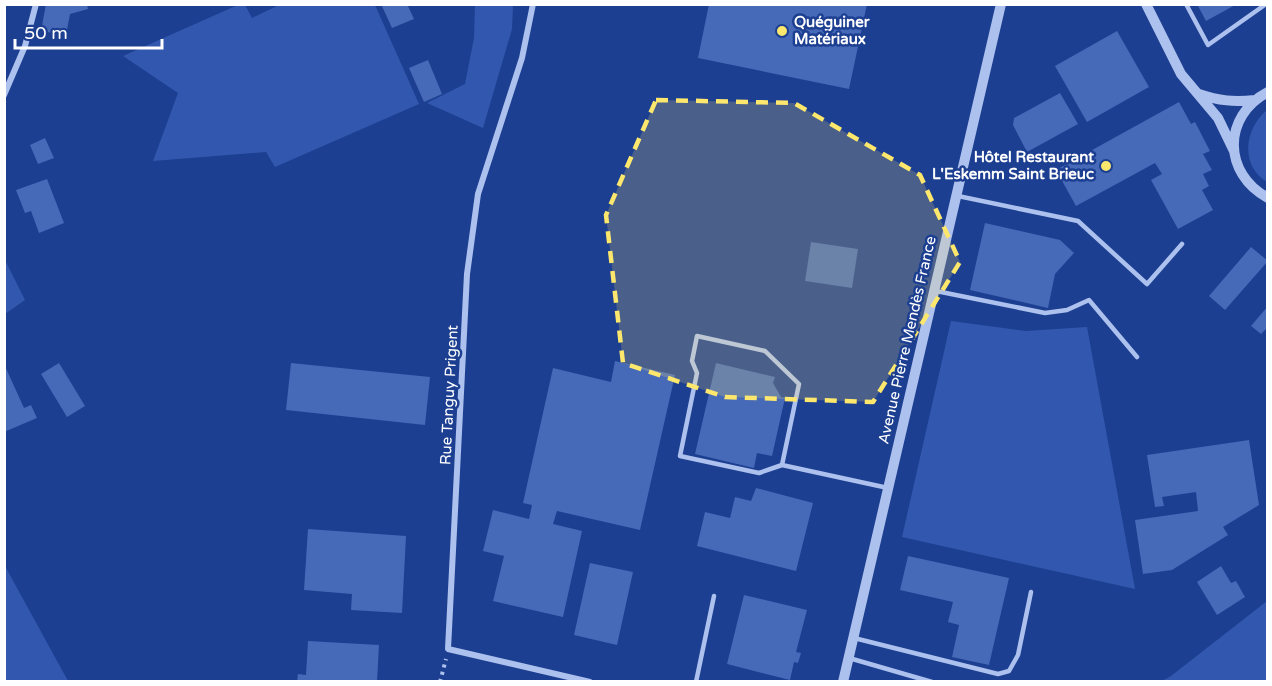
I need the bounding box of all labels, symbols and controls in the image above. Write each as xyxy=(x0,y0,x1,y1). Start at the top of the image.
scale bar xyxy=(15,12,162,50)
place label: Quéguiner Matériaux xyxy=(794,13,870,48)
text: 50 m xyxy=(24,22,68,44)
marker: Quéguiner Matériaux xyxy=(775,24,789,38)
place label: Hôtel Restaurant L'Eskemm Saint Brieuc xyxy=(932,148,1094,183)
marker: Hôtel Restaurant L'Eskemm Saint Brieuc xyxy=(1099,159,1113,173)
street label: Avenue Pierre Mendès France xyxy=(874,234,940,446)
street label: Rue Tanguy Prigent xyxy=(436,324,462,466)

